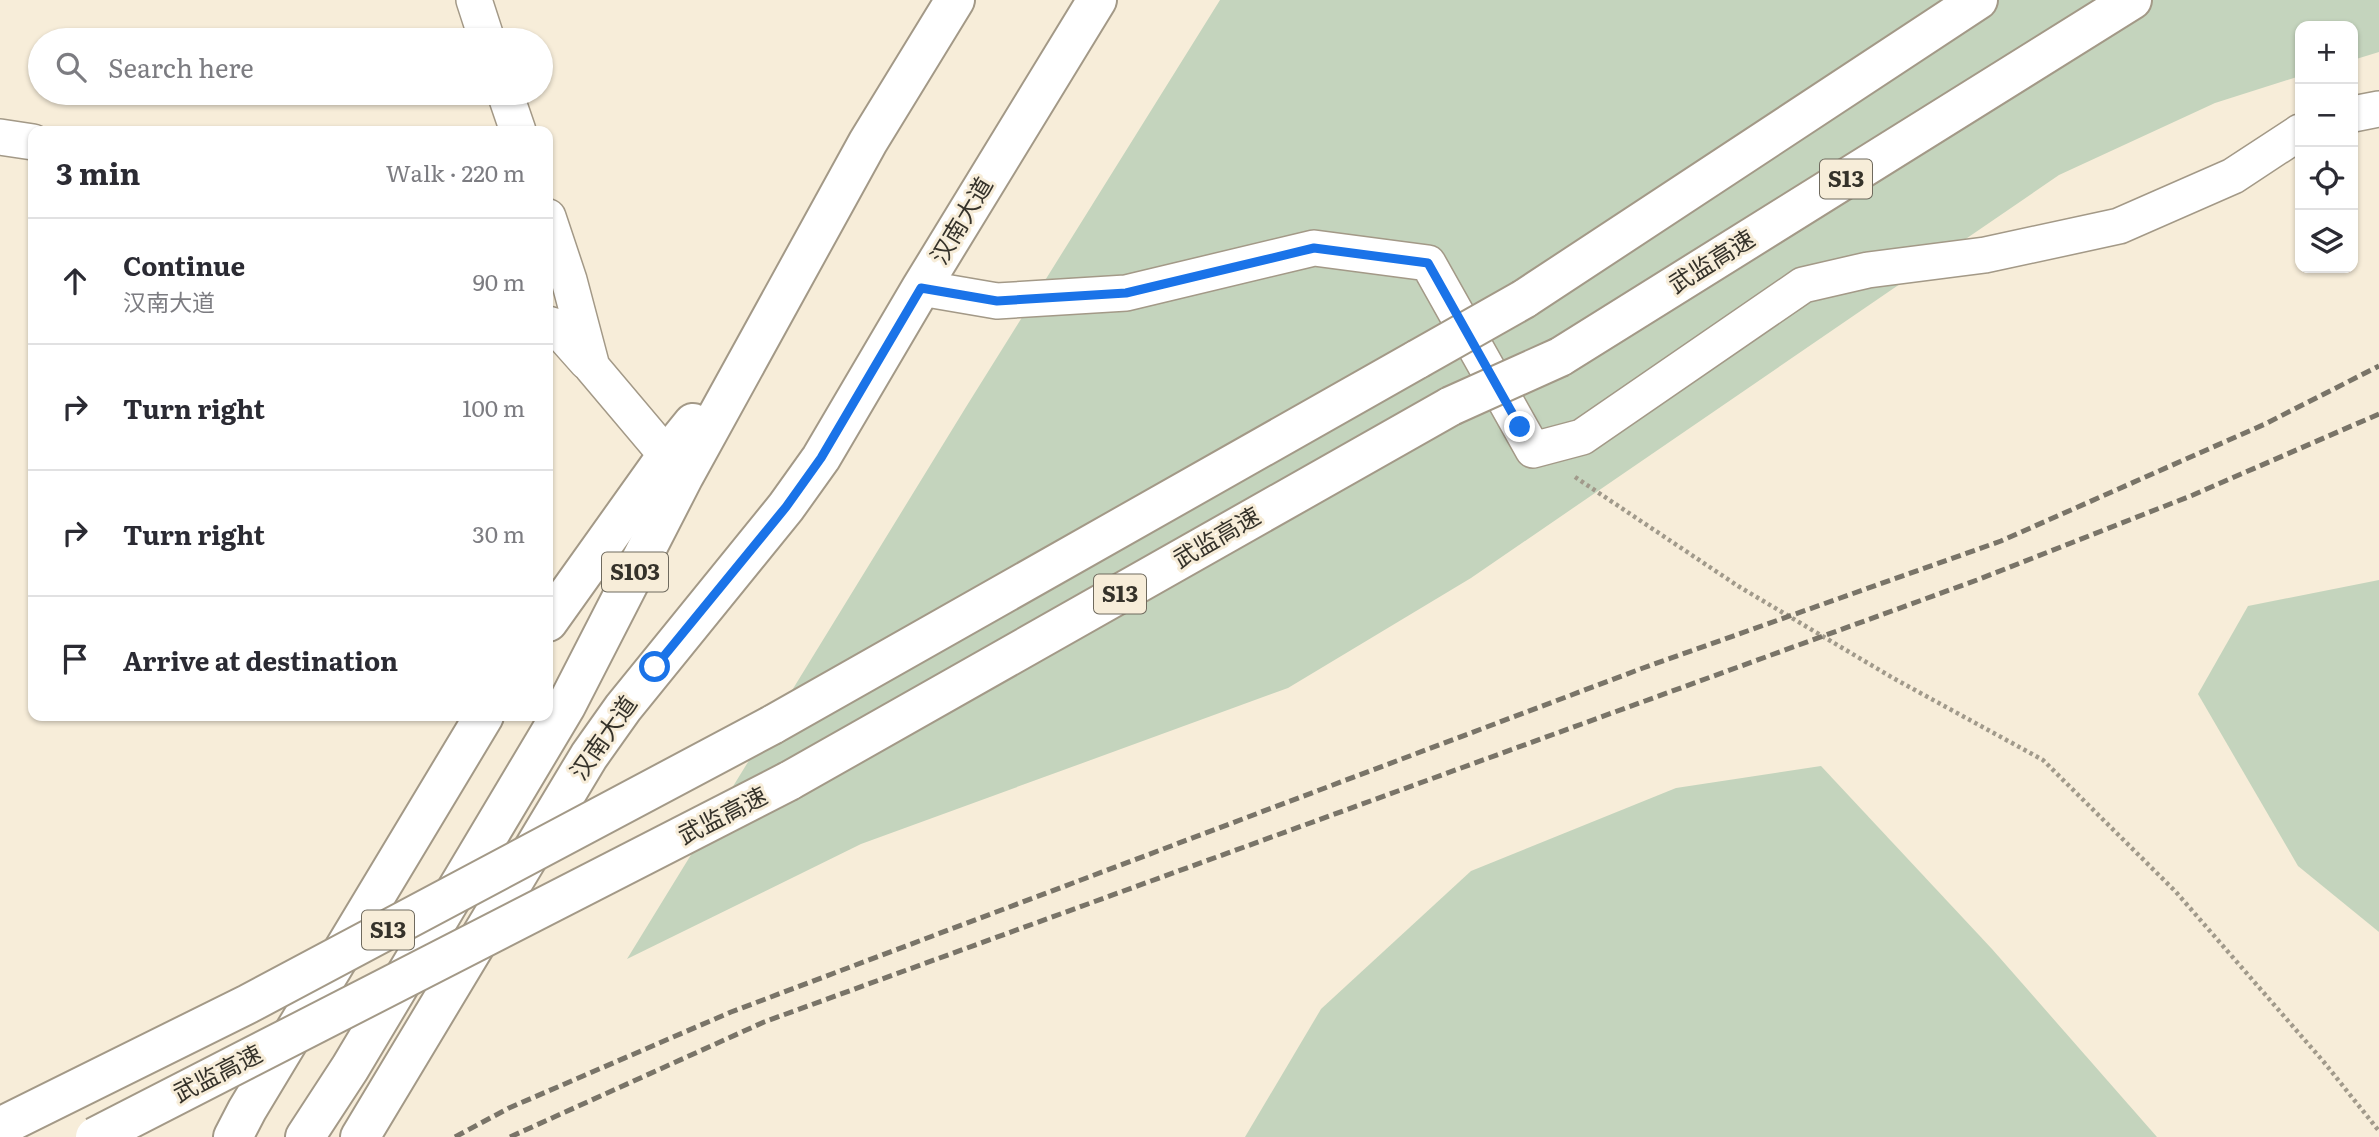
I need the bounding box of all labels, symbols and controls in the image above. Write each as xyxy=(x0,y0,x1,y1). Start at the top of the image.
map controls xyxy=(2295,21,2358,273)
button: + xyxy=(2295,21,2358,84)
search box xyxy=(28,28,553,105)
text: Search here xyxy=(108,47,254,86)
icon: search xyxy=(52,48,90,86)
button: − xyxy=(2295,84,2358,147)
button: locate xyxy=(2295,147,2358,210)
text: 3 min xyxy=(56,150,140,194)
text: Walk · 220 m xyxy=(386,155,525,189)
road number: S13 xyxy=(1820,160,1872,198)
street label: 汉南大道 xyxy=(920,170,1000,270)
button: layers xyxy=(2295,210,2358,273)
street label: 武监高速 xyxy=(1661,220,1761,300)
text: Continue xyxy=(123,245,245,284)
icon: ahead xyxy=(56,262,94,300)
text: 90 m xyxy=(473,264,525,298)
text: 汉南大道 xyxy=(123,284,215,318)
icon: right xyxy=(56,388,94,426)
text: Turn right xyxy=(123,388,265,427)
text: 100 m xyxy=(462,390,525,424)
route end xyxy=(1504,411,1535,442)
street label: 武监高速 xyxy=(1165,497,1266,575)
icon: right xyxy=(56,514,94,552)
text: Turn right xyxy=(123,514,265,553)
text: 30 m xyxy=(472,516,525,550)
road number: S103 xyxy=(602,552,668,592)
road number: S13 xyxy=(1094,574,1146,614)
icon: arrive xyxy=(56,640,94,678)
text: Arrive at destination xyxy=(123,640,398,679)
route start xyxy=(639,651,670,682)
street label: 汉南大道 xyxy=(560,687,644,786)
street label: 武监高速 xyxy=(671,776,773,851)
road number: S13 xyxy=(362,911,414,950)
street label: 武监高速 xyxy=(166,1034,268,1109)

